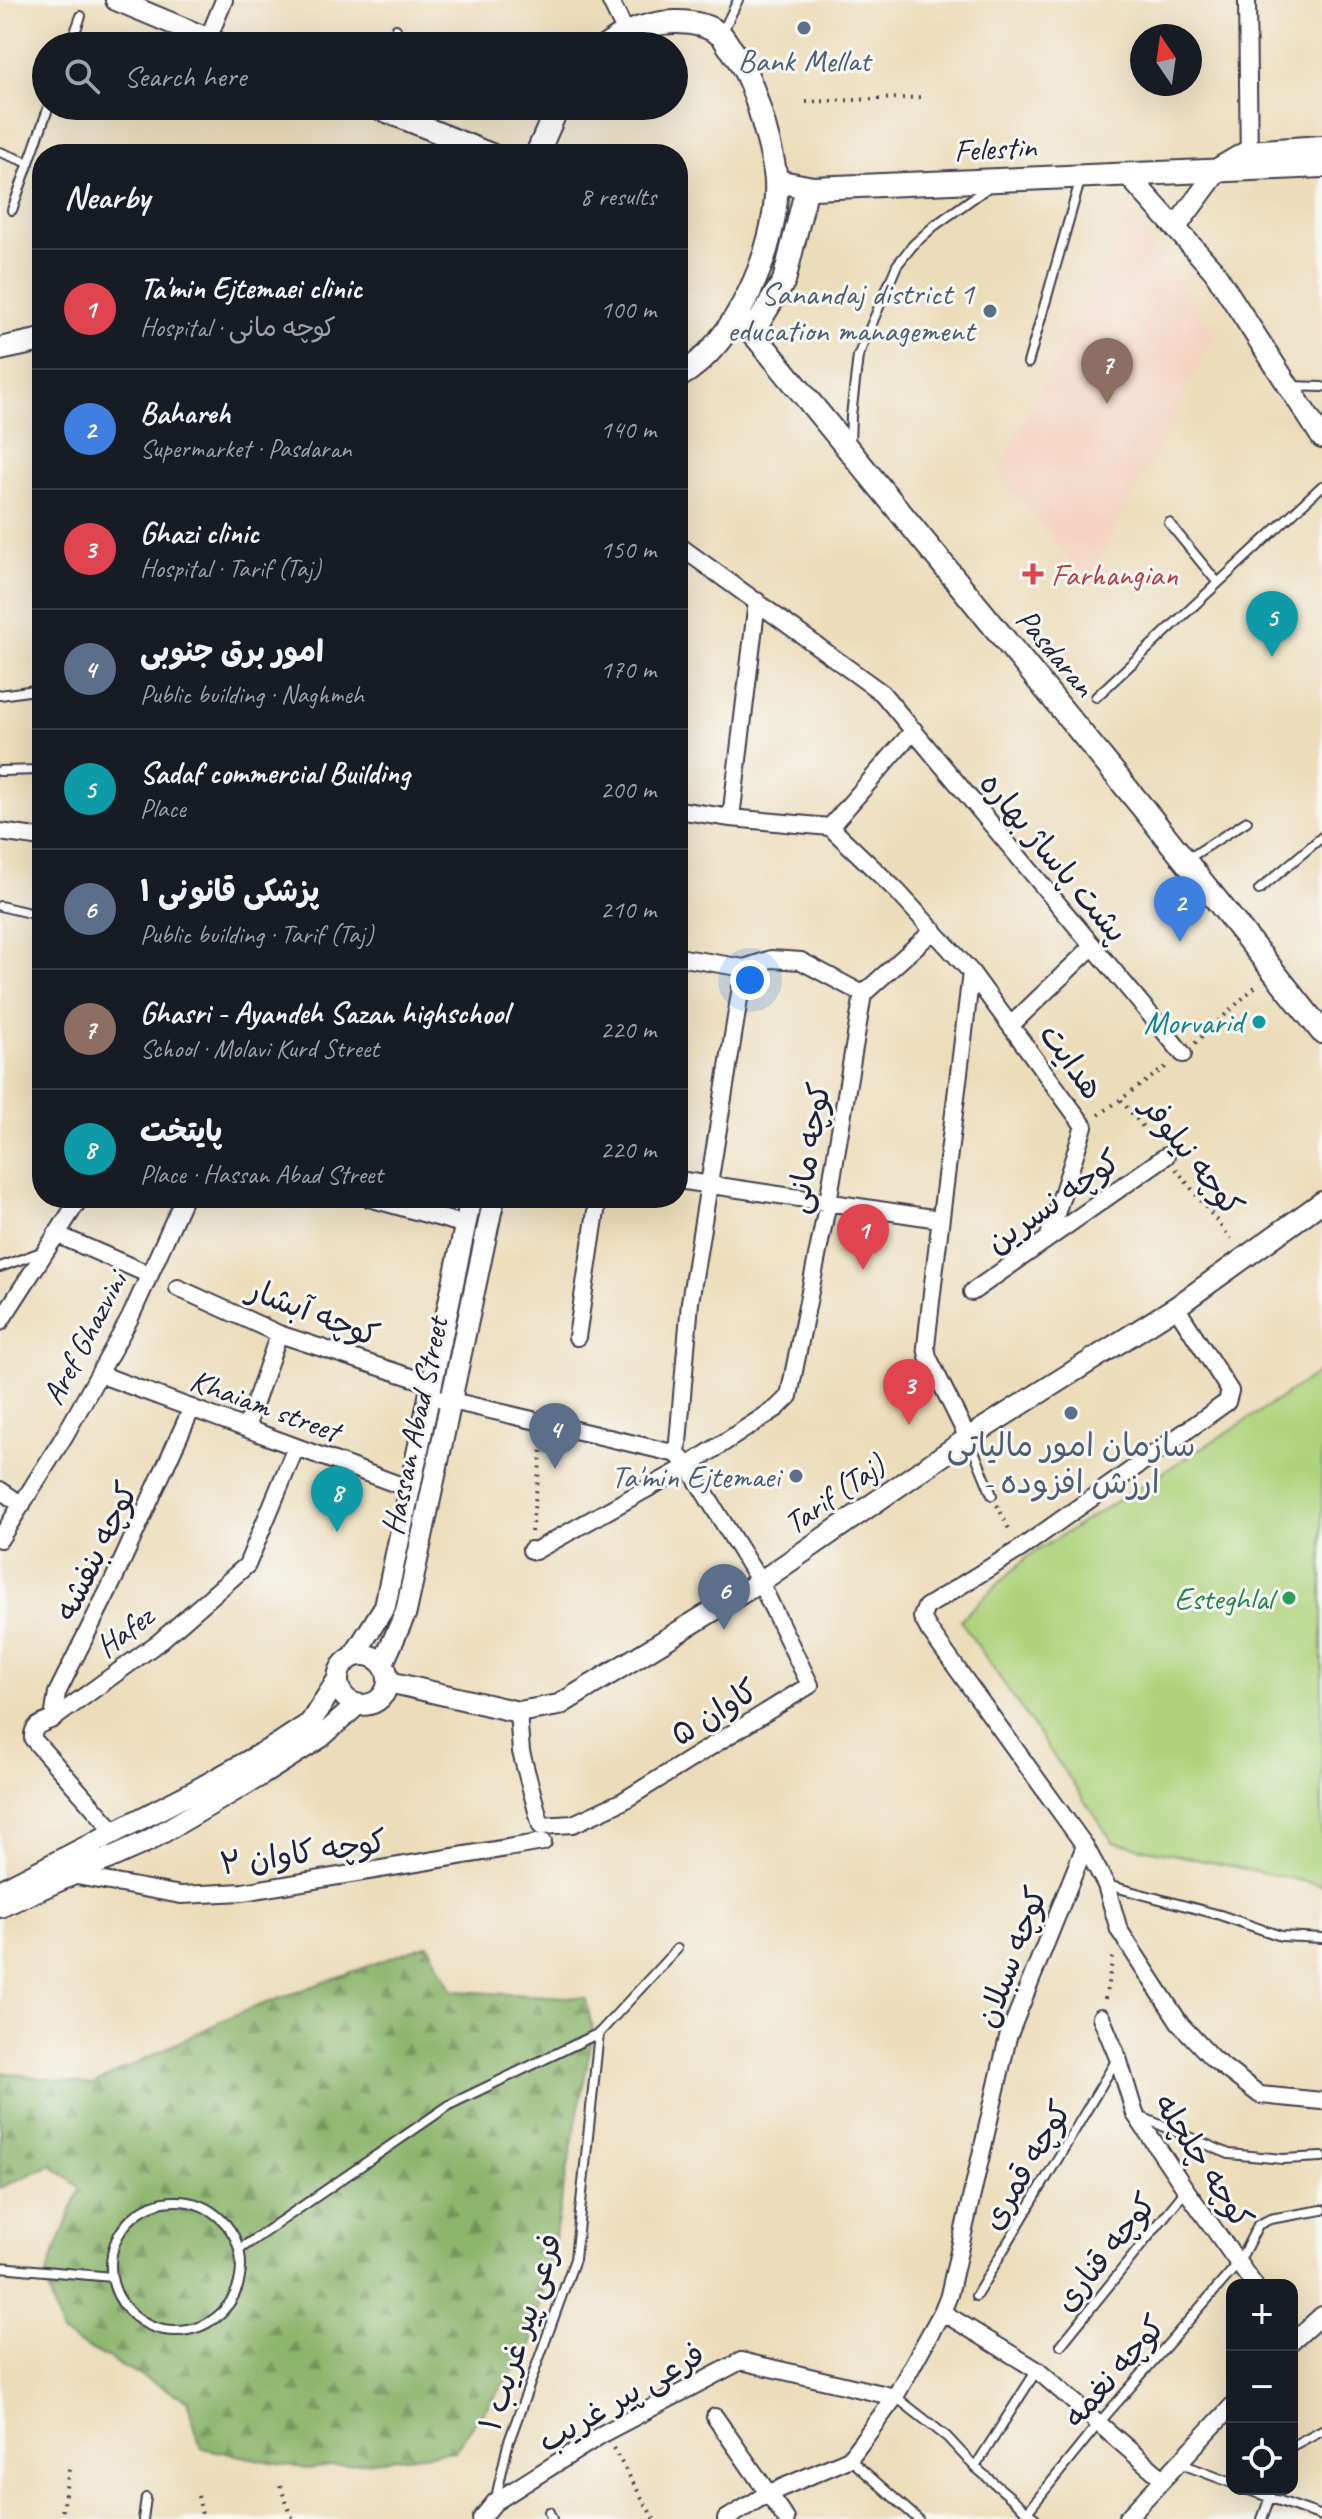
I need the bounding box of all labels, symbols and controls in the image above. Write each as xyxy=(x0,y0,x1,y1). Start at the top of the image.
marker: Bank Mellat xyxy=(795,19,813,37)
north arrow xyxy=(1130,24,1202,96)
search box xyxy=(32,32,688,120)
place label: Bank Mellat xyxy=(738,40,874,81)
icon: search xyxy=(60,54,104,98)
text: Search here xyxy=(124,57,246,95)
street label: Felestin xyxy=(953,126,1039,171)
text: Nearby xyxy=(64,175,150,218)
text: 8 results xyxy=(580,180,656,213)
text: Ta'min Ejtemaei clinic xyxy=(140,269,362,307)
place label: Sanandaj district 1 education management xyxy=(727,273,977,351)
text: 1 xyxy=(84,293,96,326)
text: 100 m xyxy=(600,293,656,326)
marker: Sanandaj district 1 education management xyxy=(981,302,999,320)
text: Hospital · کوچه مانی xyxy=(140,311,336,344)
pin: 7 xyxy=(1081,338,1133,404)
text: Bahareh xyxy=(140,394,230,432)
text: 2 xyxy=(84,413,96,446)
text: 140 m xyxy=(600,413,656,446)
text: Supermarket · Pasdaran xyxy=(140,432,352,465)
text: Ghazi clinic xyxy=(140,514,259,552)
text: 3 xyxy=(84,533,96,566)
text: 150 m xyxy=(600,533,656,566)
text: Hospital · Tarif (Taj) xyxy=(140,552,321,585)
place label: Farhangian xyxy=(1051,554,1178,595)
marker: Farhangian xyxy=(1022,563,1044,585)
pin: 5 xyxy=(1246,591,1298,657)
street label: Pasdaran xyxy=(1007,600,1105,706)
text: امور برق جنوبی xyxy=(140,632,324,670)
text: 4 xyxy=(84,653,96,686)
text: 170 m xyxy=(600,653,656,686)
text: Public building · Naghmeh xyxy=(140,678,364,711)
text: Sadaf commercial Building xyxy=(140,754,410,792)
street label: پشت پاساژ بهاره xyxy=(970,764,1137,951)
text: 5 xyxy=(84,773,96,806)
text: 200 m xyxy=(600,773,656,806)
text: Place xyxy=(140,792,186,825)
text: پزشکی قانونی ۱ xyxy=(140,872,319,910)
pin: 2 xyxy=(1154,876,1206,942)
text: 6 xyxy=(84,893,96,926)
text: 210 m xyxy=(600,893,656,926)
text: Public building · Tarif (Taj) xyxy=(140,918,373,951)
your location xyxy=(730,960,770,1000)
text: Ghasri - Ayandeh Sazan highschool xyxy=(140,994,508,1032)
place label: Morvarid xyxy=(1144,1002,1247,1043)
text: 7 xyxy=(84,1013,96,1046)
text: 220 m xyxy=(600,1013,656,1046)
marker: Morvarid xyxy=(1250,1013,1268,1031)
street label: هدایت xyxy=(1030,1015,1113,1107)
text: School · Molavi Kurd Street xyxy=(140,1032,379,1065)
street label: کوچه مانی xyxy=(777,1079,840,1217)
street label: کوچه نیلوفر xyxy=(1131,1085,1253,1225)
text: پایتخت xyxy=(140,1112,222,1150)
text: 8 xyxy=(84,1133,96,1166)
text: 220 m xyxy=(600,1133,656,1166)
street label: کوچه نسرین xyxy=(978,1140,1128,1263)
text: Place · Hassan Abad Street xyxy=(140,1158,383,1191)
pin: 1 xyxy=(837,1204,889,1270)
street label: Aref Ghazvini xyxy=(32,1261,138,1412)
street label: کوچه آبشار xyxy=(240,1268,385,1356)
street label: Hassan Abad Street xyxy=(371,1310,458,1539)
pin: 3 xyxy=(883,1359,935,1425)
street label: Khaiam street xyxy=(185,1360,349,1453)
pin: 4 xyxy=(529,1403,581,1469)
marker: سازمان امور مالیاتی - ارزش افزوده xyxy=(1062,1404,1080,1422)
place label: سازمان امور مالیاتی - ارزش افزوده xyxy=(946,1425,1196,1503)
street label: Tarif (Taj) xyxy=(776,1444,894,1544)
place label: Ta'min Ejtemaei xyxy=(611,1456,784,1497)
pin: 8 xyxy=(311,1466,363,1532)
marker: Ta'min Ejtemaei xyxy=(787,1467,805,1485)
street label: کوچه بنفشه xyxy=(45,1475,148,1627)
pin: 6 xyxy=(698,1564,750,1630)
place label: Esteghlal xyxy=(1174,1578,1279,1619)
marker: Esteghlal xyxy=(1280,1589,1298,1607)
street label: Hafez xyxy=(87,1595,164,1666)
street label: کاوان ۵ xyxy=(663,1670,766,1755)
street label: کوچه کاوان ۲ xyxy=(217,1821,389,1884)
street label: کوچه سبلان xyxy=(966,1881,1057,2033)
street label: کوچه چلچله xyxy=(1145,2086,1262,2237)
street label: کوچه قمری xyxy=(972,2093,1081,2237)
street label: کوچه قناری xyxy=(1045,2185,1166,2320)
street label: فرعی پیر غریب ۱ xyxy=(469,2228,572,2436)
map controls xyxy=(1226,2279,1298,2495)
button: + xyxy=(1226,2279,1298,2351)
street label: کوچه نغمه xyxy=(1054,2307,1174,2436)
street label: فرعی پیر غریب xyxy=(530,2333,712,2462)
button: − xyxy=(1226,2351,1298,2423)
button: locate xyxy=(1226,2423,1298,2495)

